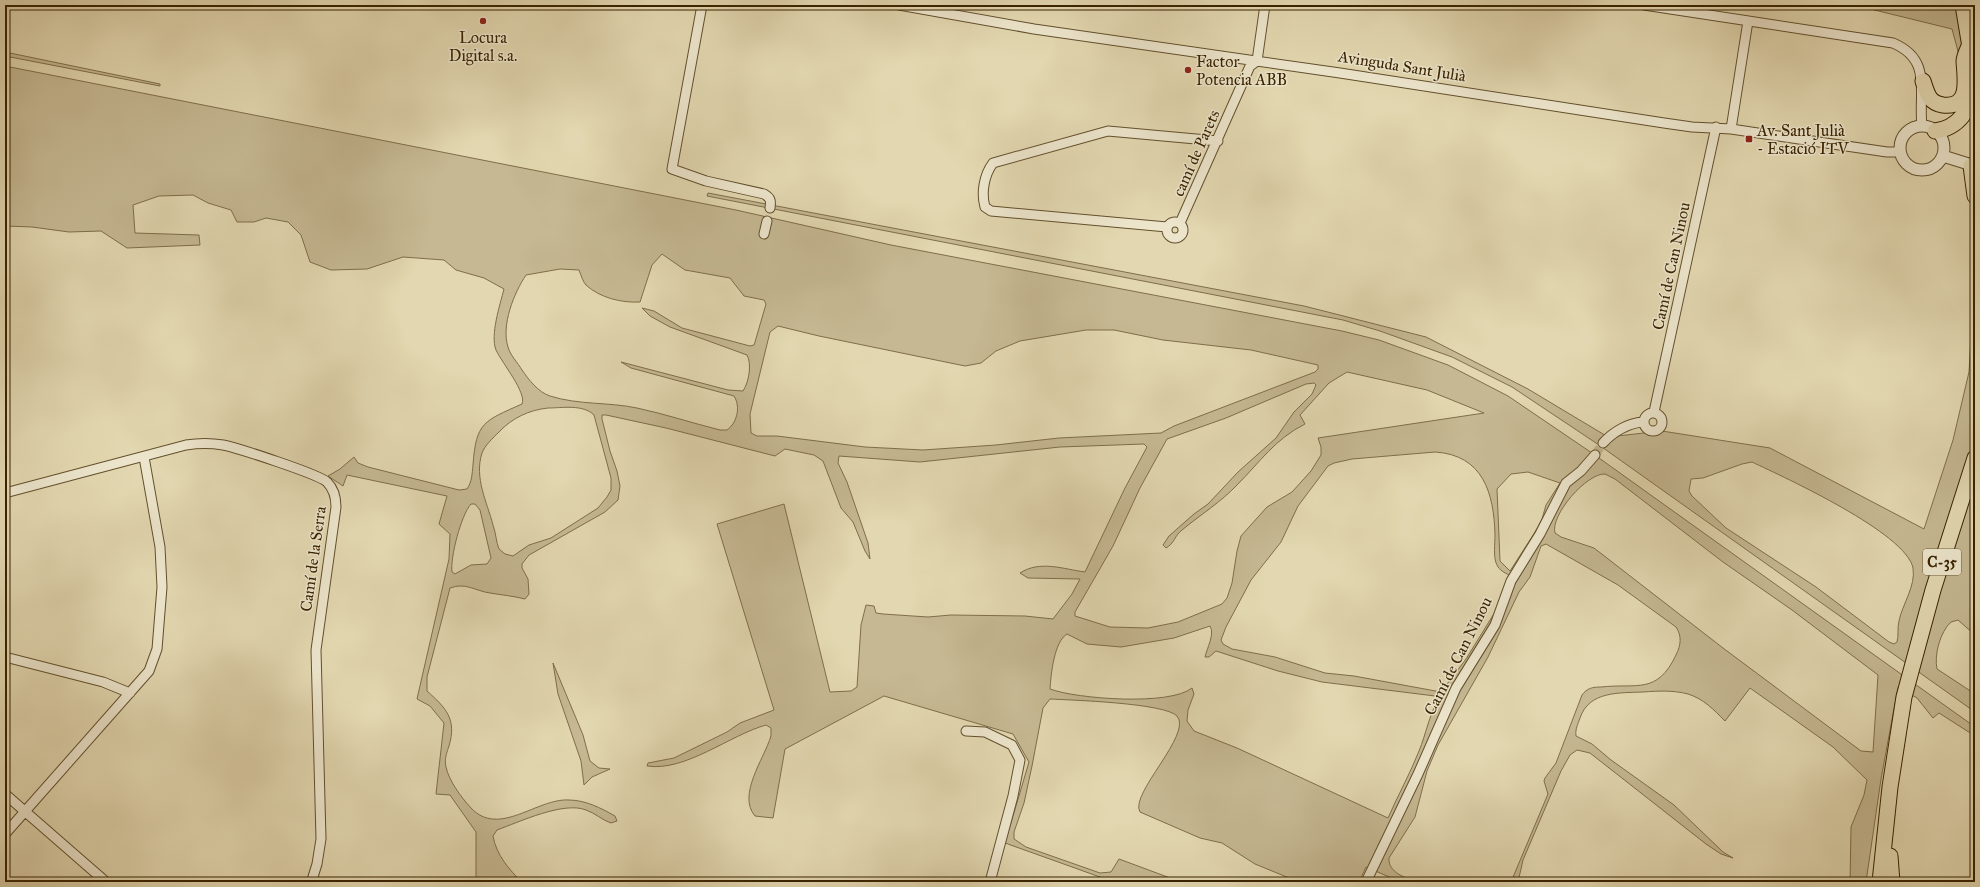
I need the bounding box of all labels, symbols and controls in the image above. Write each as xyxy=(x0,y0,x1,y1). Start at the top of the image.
marker: Locura Digital s.a. xyxy=(478,16,488,26)
place label: Locura Digital s.a. xyxy=(449,28,517,66)
street label: Avinguda Sant Julià xyxy=(1336,46,1467,87)
place label: Factor Potencia ABB xyxy=(1196,52,1287,89)
marker: Factor Potencia ABB xyxy=(1183,65,1193,75)
street label: camí de Parets xyxy=(1168,107,1224,199)
place label: Av. Sant Julià - Estació ITV xyxy=(1756,121,1849,158)
marker: Av. Sant Julià - Estació ITV xyxy=(1744,134,1754,144)
street label: Camí de Can Ninou xyxy=(1648,200,1694,332)
street label: Camí de la Serra xyxy=(296,505,330,613)
road number: C-35 xyxy=(1923,549,1961,575)
street label: Camí de Can Ninou xyxy=(1420,593,1496,718)

